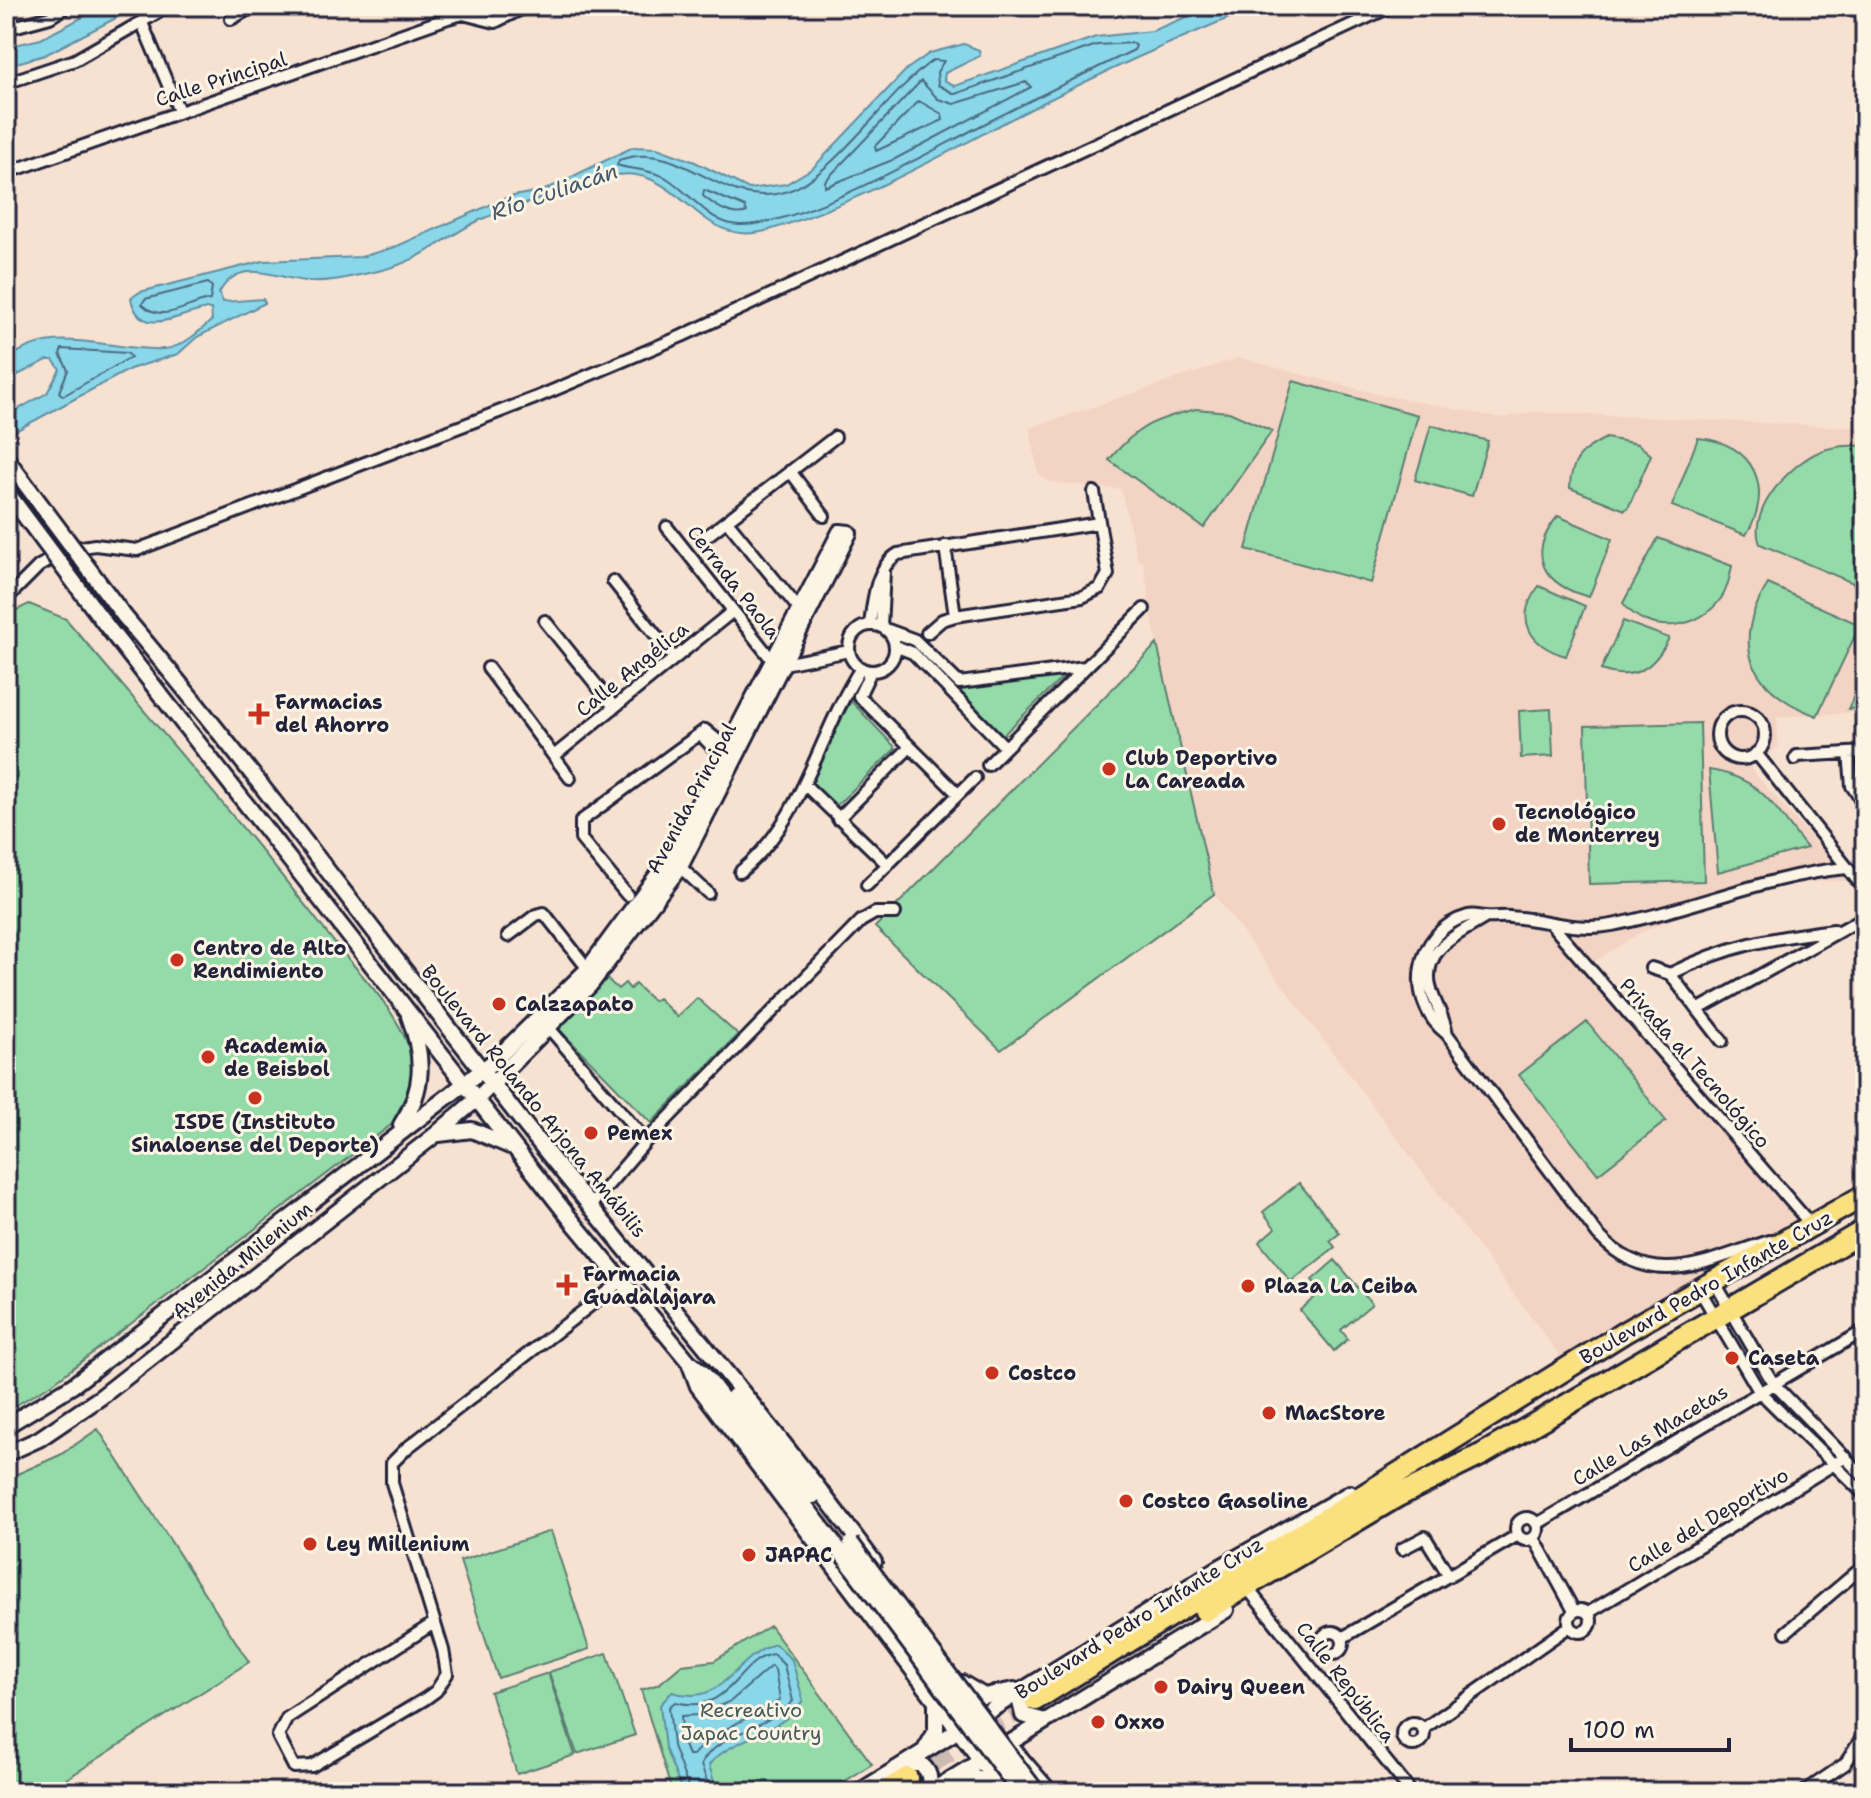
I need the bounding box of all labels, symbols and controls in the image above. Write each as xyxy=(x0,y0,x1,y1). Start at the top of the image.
street label: Calle Principal xyxy=(152,46,290,112)
water label: Río Culiacán xyxy=(487,156,622,227)
street label: Cerrada Paola xyxy=(681,520,787,645)
street label: Calle Angélica xyxy=(570,615,694,722)
place label: Farmacias del Ahorro xyxy=(275,689,389,738)
marker: Farmacias del Ahorro xyxy=(250,705,268,723)
street label: Avenida Principal xyxy=(640,718,742,878)
place label: Club Deportivo La Careada xyxy=(1125,745,1278,794)
marker: Club Deportivo La Careada xyxy=(1100,760,1118,778)
place label: Tecnológico de Monterrey xyxy=(1515,799,1660,848)
marker: Tecnológico de Monterrey xyxy=(1490,815,1508,833)
place label: Centro de Alto Rendimiento xyxy=(193,935,347,984)
marker: Centro de Alto Rendimiento xyxy=(168,951,186,969)
street label: Boulevard Rolando Arjona Amábilis xyxy=(416,959,652,1243)
street label: Privada al Tecnológico xyxy=(1614,972,1776,1154)
place label: Calzzapato xyxy=(515,991,634,1017)
marker: Calzzapato xyxy=(490,995,508,1013)
place label: Academia de Beisbol xyxy=(224,1033,330,1082)
marker: Academia de Beisbol xyxy=(199,1048,217,1066)
marker: ISDE (Instituto Sinaloense del Deporte) xyxy=(246,1089,264,1107)
place label: ISDE (Instituto Sinaloense del Deporte) xyxy=(131,1109,379,1158)
place label: Pemex xyxy=(607,1120,672,1146)
marker: Pemex xyxy=(582,1124,600,1142)
street label: Avenida Milenium xyxy=(167,1195,317,1325)
street label: Boulevard Pedro Infante Cruz xyxy=(1575,1204,1837,1370)
place label: Farmacia Guadalajara xyxy=(583,1261,716,1310)
place label: Plaza La Ceiba xyxy=(1264,1273,1418,1299)
marker: Farmacia Guadalajara xyxy=(558,1276,576,1294)
marker: Plaza La Ceiba xyxy=(1239,1277,1257,1295)
place label: Caseta xyxy=(1748,1345,1820,1371)
marker: Caseta xyxy=(1723,1349,1741,1367)
place label: Costco xyxy=(1008,1360,1076,1386)
marker: Costco xyxy=(983,1364,1001,1382)
street label: Calle Las Macetas xyxy=(1567,1378,1733,1492)
place label: MacStore xyxy=(1285,1400,1386,1426)
marker: MacStore xyxy=(1260,1404,1278,1422)
street label: Calle del Deportivo xyxy=(1623,1462,1793,1578)
place label: Costco Gasoline xyxy=(1142,1488,1308,1514)
marker: Costco Gasoline xyxy=(1117,1492,1135,1510)
place label: Ley Millenium xyxy=(326,1531,470,1557)
street label: Boulevard Pedro Infante Cruz xyxy=(1010,1531,1268,1705)
marker: Ley Millenium xyxy=(301,1535,319,1553)
place label: JAPAC xyxy=(765,1542,832,1568)
marker: JAPAC xyxy=(740,1546,758,1564)
street label: Calle República xyxy=(1291,1616,1402,1748)
place label: Dairy Queen xyxy=(1177,1674,1305,1700)
marker: Dairy Queen xyxy=(1152,1678,1170,1696)
park label: Recreativo Japac Country xyxy=(680,1697,822,1746)
scale bar xyxy=(1571,1702,1729,1752)
place label: Oxxo xyxy=(1114,1709,1165,1735)
marker: Oxxo xyxy=(1089,1713,1107,1731)
text: 100 m xyxy=(1583,1714,1655,1746)

